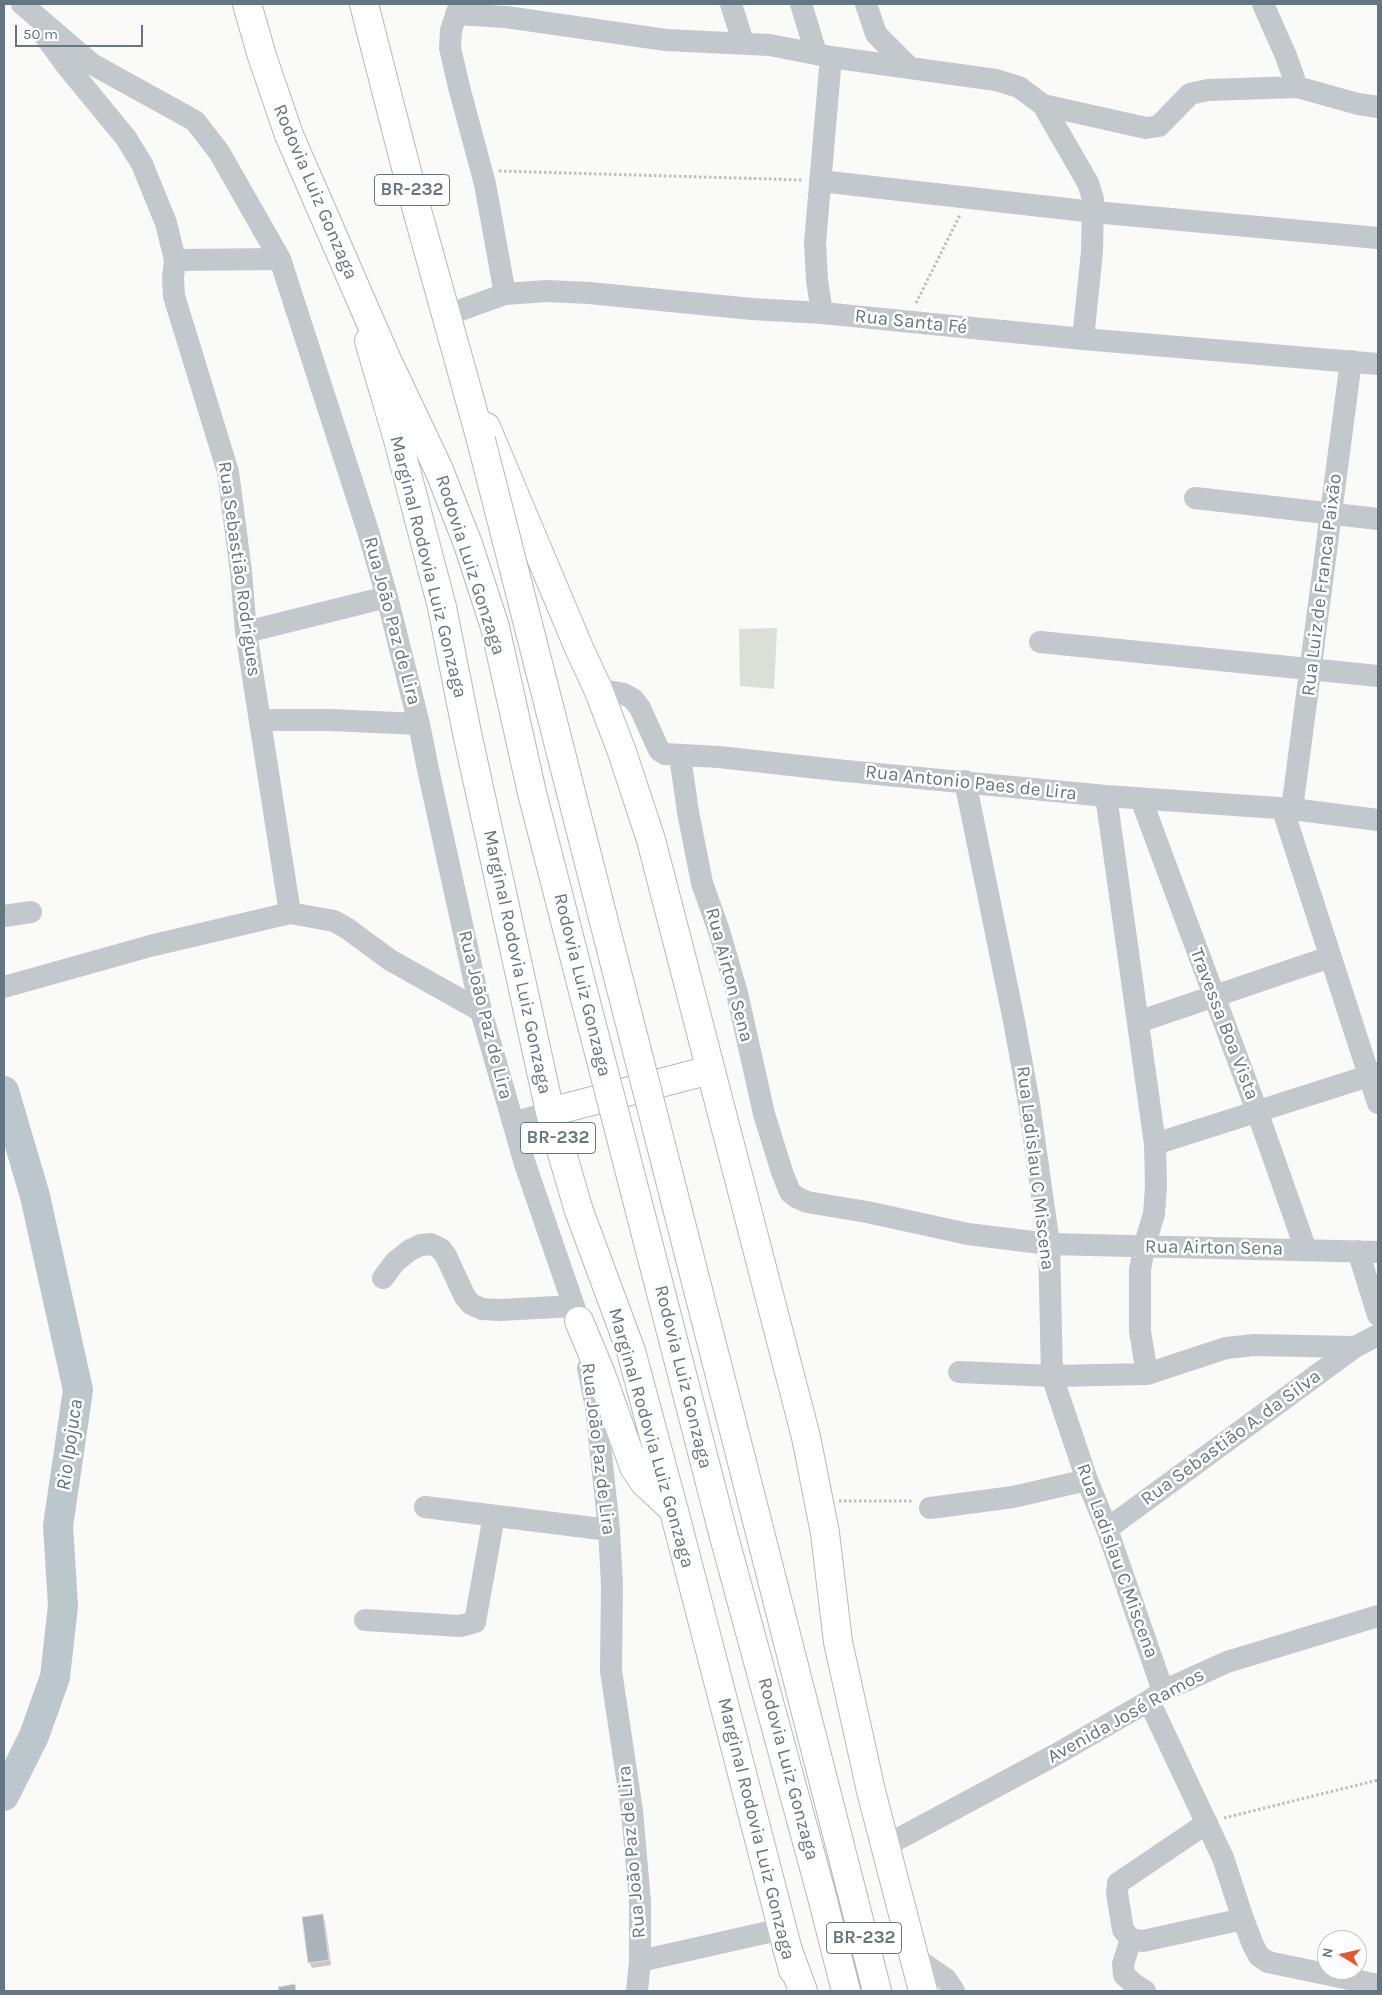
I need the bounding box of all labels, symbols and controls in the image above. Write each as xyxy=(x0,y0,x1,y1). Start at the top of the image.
scale bar xyxy=(18,15,145,47)
text: 50 m xyxy=(23,25,58,43)
street label: Rodovia Luiz Gonzaga xyxy=(268,101,362,283)
road number: BR-232 xyxy=(374,174,450,206)
street label: Rua Santa Fé xyxy=(854,305,968,339)
street label: Marginal Rodovia Luiz Gonzaga xyxy=(384,434,472,700)
street label: Rua Sebastião Rodrigues xyxy=(213,460,265,678)
street label: Rodovia Luiz Gonzaga xyxy=(430,472,510,658)
street label: Rua Luiz de Franca Paixão xyxy=(1297,472,1347,698)
street label: Rua João Paz de Lira xyxy=(359,534,425,708)
street label: Rua Antonio Paes de Lira xyxy=(864,761,1078,805)
street label: Marginal Rodovia Luiz Gonzaga xyxy=(478,828,556,1096)
street label: Rodovia Luiz Gonzaga xyxy=(548,891,616,1079)
street label: Rua Airton Sena xyxy=(700,905,758,1045)
street label: Rua João Paz de Lira xyxy=(453,928,517,1102)
street label: Travessa Boa Vista xyxy=(1185,945,1263,1103)
street label: Rua Ladislau C Miscena xyxy=(1011,1065,1059,1271)
road number: BR-232 xyxy=(520,1122,596,1154)
street label: Rua Airton Sena xyxy=(1145,1235,1283,1261)
street label: Rodovia Luiz Gonzaga xyxy=(649,1283,717,1471)
street label: Marginal Rodovia Luiz Gonzaga xyxy=(603,1305,699,1571)
street label: Rua João Paz de Lira xyxy=(576,1362,620,1536)
street label: Rua Sebastião A. da Silva xyxy=(1137,1365,1325,1511)
water label: Rio Ipojuca xyxy=(52,1398,88,1492)
street label: Rua Ladislau C Miscena xyxy=(1071,1461,1163,1661)
street label: Avenida José Ramos xyxy=(1044,1663,1208,1769)
street label: Rodovia Luiz Gonzaga xyxy=(753,1675,823,1863)
street label: Marginal Rodovia Luiz Gonzaga xyxy=(712,1696,800,1962)
street label: Rua João Paz de Lira xyxy=(613,1765,651,1939)
road number: BR-232 xyxy=(826,1922,902,1954)
north arrow xyxy=(1317,1930,1367,1980)
text: N xyxy=(1318,1946,1337,1959)

